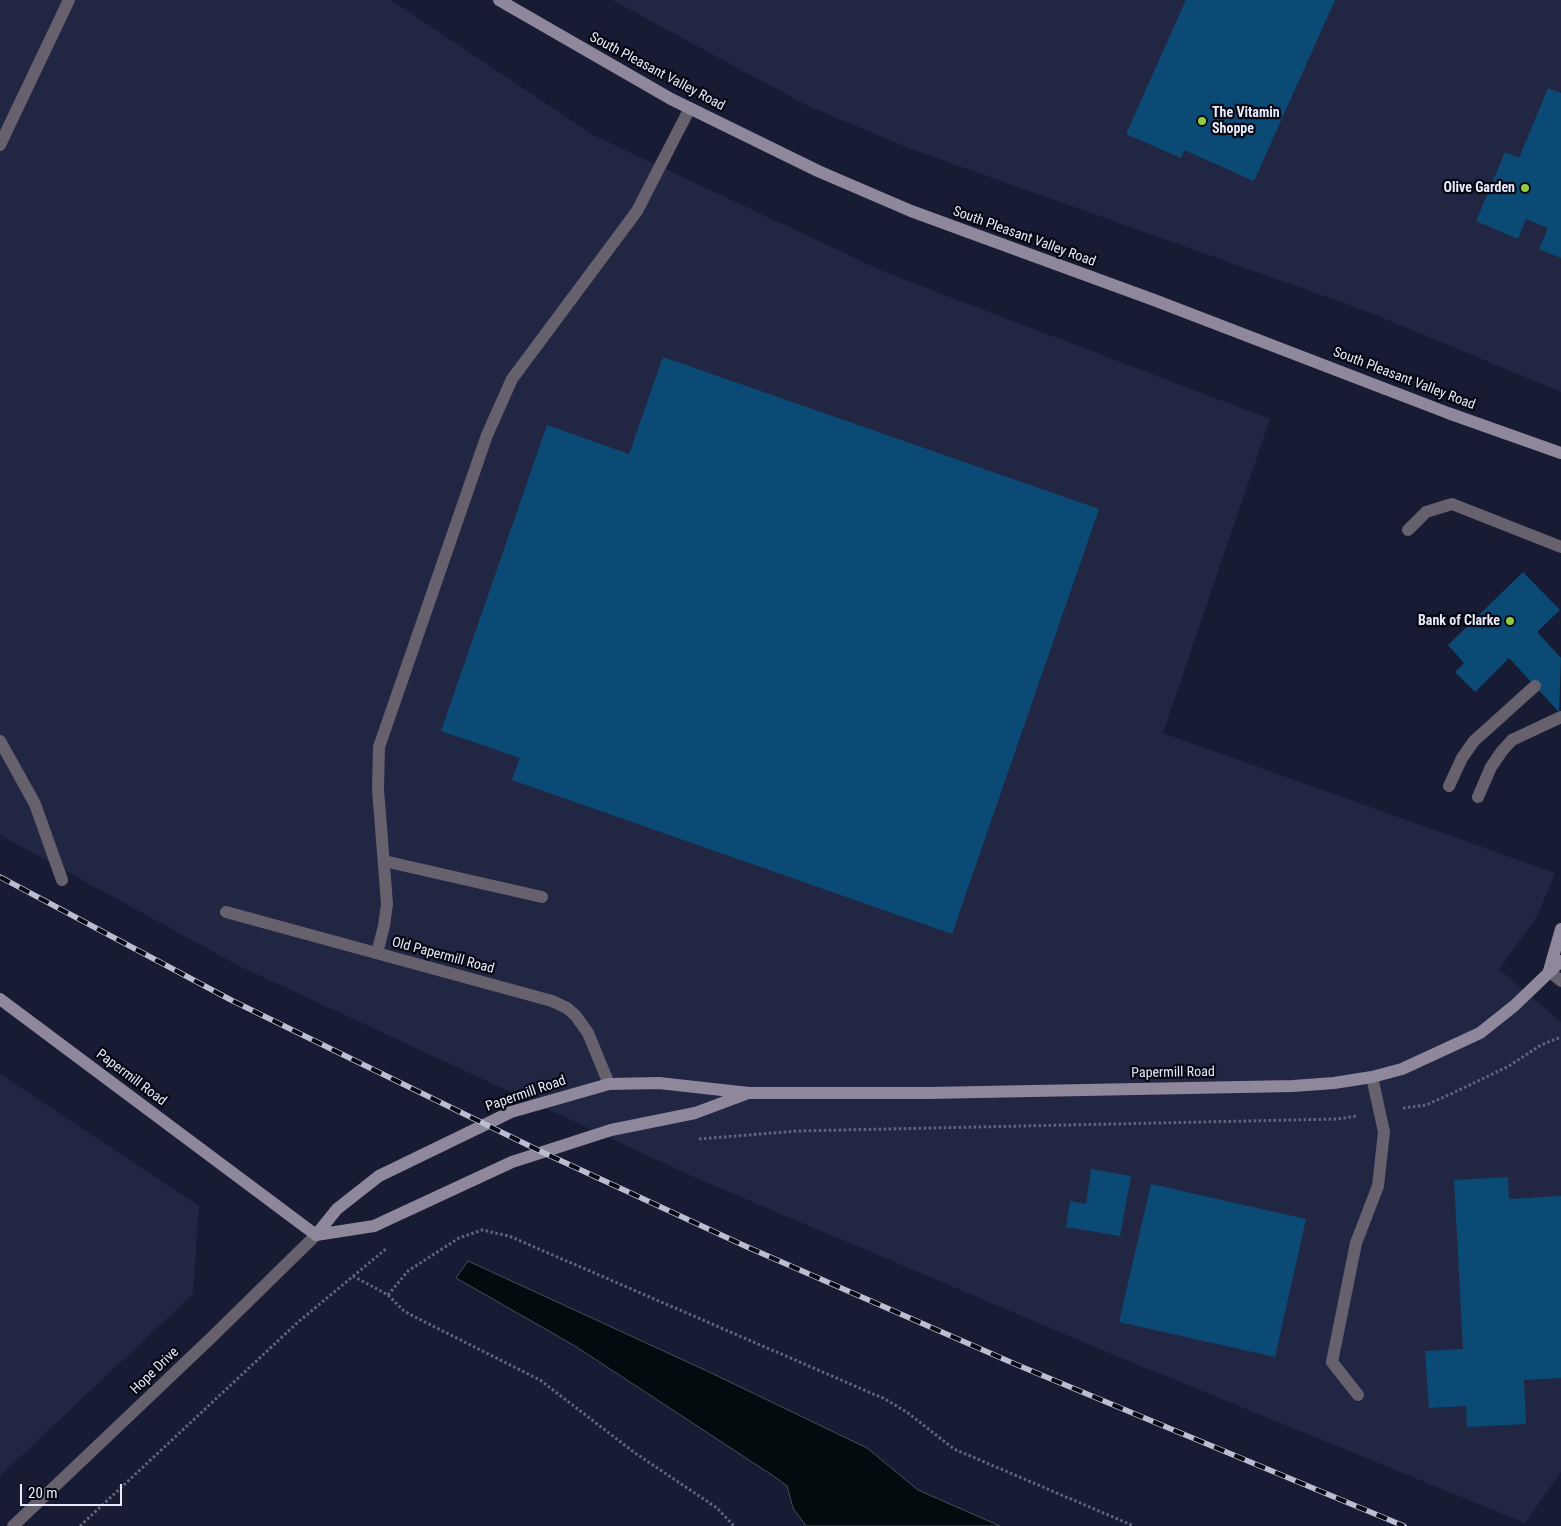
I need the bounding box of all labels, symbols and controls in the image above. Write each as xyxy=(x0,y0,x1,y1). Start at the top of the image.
street label: South Pleasant Valley Road xyxy=(586,29,728,115)
place label: The Vitamin Shoppe xyxy=(1212,105,1280,138)
marker: The Vitamin Shoppe xyxy=(1196,115,1208,127)
place label: Olive Garden xyxy=(1444,180,1515,196)
marker: Olive Garden xyxy=(1519,182,1531,194)
street label: South Pleasant Valley Road xyxy=(950,203,1098,271)
street label: South Pleasant Valley Road xyxy=(1331,344,1477,414)
place label: Bank of Clarke xyxy=(1418,613,1500,629)
marker: Bank of Clarke xyxy=(1504,615,1516,627)
street label: Old Papermill Road xyxy=(390,934,496,978)
street label: Papermill Road xyxy=(93,1046,169,1110)
street label: Papermill Road xyxy=(1131,1064,1215,1082)
street label: Papermill Road xyxy=(484,1072,568,1116)
street label: Hope Drive xyxy=(127,1344,183,1398)
scale bar xyxy=(22,1474,125,1506)
text: 20 m xyxy=(28,1484,58,1502)

